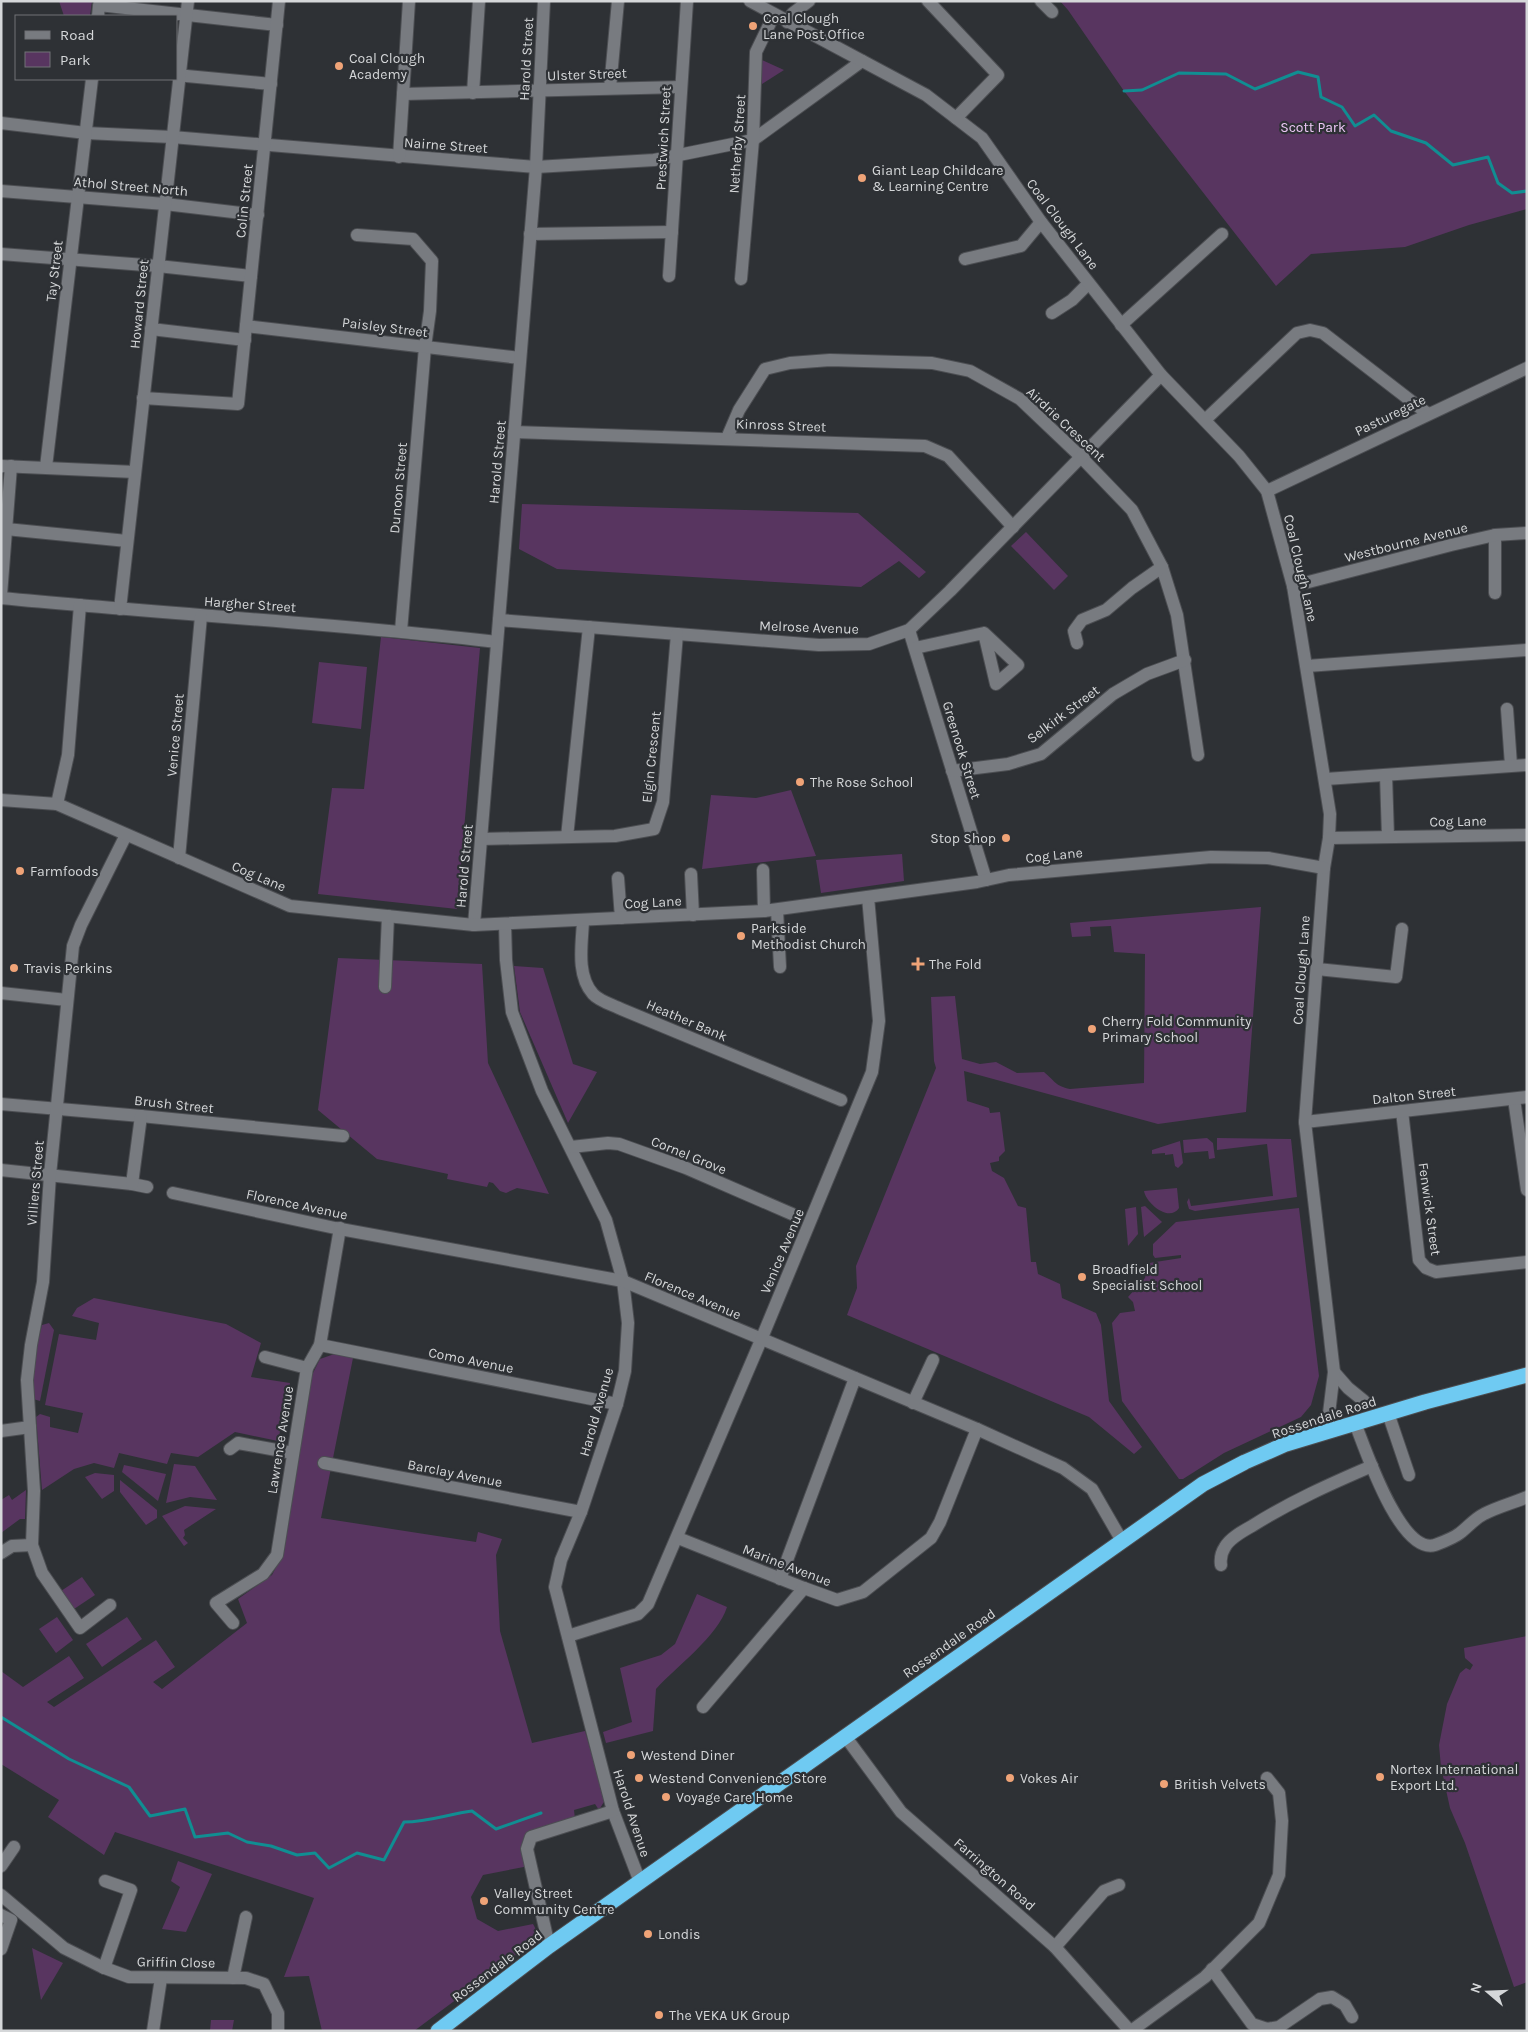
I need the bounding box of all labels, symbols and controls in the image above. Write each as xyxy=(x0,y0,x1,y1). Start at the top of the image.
place label: Coal Clough Lane Post Office xyxy=(763,10,865,43)
legend xyxy=(15,15,178,80)
street label: Harold Street xyxy=(516,17,537,101)
marker: Coal Clough Lane Post Office xyxy=(747,20,759,32)
text: Road xyxy=(60,26,95,44)
place label: Coal Clough Academy xyxy=(349,50,425,83)
text: Park xyxy=(60,51,90,69)
marker: Coal Clough Academy xyxy=(333,60,345,72)
street label: Ulster Street xyxy=(547,65,627,84)
street label: Prestwich Street xyxy=(652,85,675,191)
street label: Netherby Street xyxy=(726,94,749,194)
park label: Scott Park xyxy=(1280,119,1346,136)
street label: Nairne Street xyxy=(404,134,488,157)
place label: Giant Leap Childcare & Learning Centre xyxy=(872,162,1003,195)
street label: Colin Street xyxy=(232,163,257,239)
marker: Giant Leap Childcare & Learning Centre xyxy=(856,172,868,184)
street label: Athol Street North xyxy=(73,173,189,200)
street label: Coal Clough Lane xyxy=(1023,176,1102,273)
street label: Tay Street xyxy=(42,239,67,303)
street label: Howard Street xyxy=(126,258,153,350)
street label: Paisley Street xyxy=(341,314,429,341)
street label: Airdrie Crescent xyxy=(1023,383,1109,465)
street label: Pasturegate xyxy=(1352,391,1428,440)
street label: Kinross Street xyxy=(736,415,826,436)
street label: Harold Street xyxy=(485,420,510,505)
street label: Dunoon Street xyxy=(386,442,411,534)
street label: Coal Clough Lane xyxy=(1280,513,1321,623)
street label: Westbourne Avenue xyxy=(1343,519,1470,566)
street label: Hargher Street xyxy=(203,593,297,616)
street label: Melrose Avenue xyxy=(759,617,859,638)
street label: Selkirk Street xyxy=(1024,682,1103,747)
street label: Venice Street xyxy=(163,693,188,777)
street label: Greenock Street xyxy=(939,699,984,801)
street label: Elgin Crescent xyxy=(638,710,665,804)
place label: The Rose School xyxy=(810,774,913,791)
marker: The Rose School xyxy=(794,776,806,788)
street label: Cog Lane xyxy=(1429,813,1487,830)
street label: Harold Street xyxy=(452,824,477,909)
place label: Stop Shop xyxy=(930,830,996,847)
marker: Stop Shop xyxy=(1000,832,1012,844)
street label: Cog Lane xyxy=(1025,844,1083,867)
street label: Cog Lane xyxy=(229,857,289,895)
place label: Farmfoods xyxy=(30,863,99,880)
marker: Farmfoods xyxy=(14,865,26,877)
street label: Cog Lane xyxy=(624,893,682,912)
street label: Coal Clough Lane xyxy=(1289,915,1314,1025)
place label: Parkside Methodist Church xyxy=(751,920,866,953)
marker: Parkside Methodist Church xyxy=(735,930,747,942)
place label: The Fold xyxy=(929,956,982,973)
marker: The Fold xyxy=(911,957,925,971)
place label: Travis Perkins xyxy=(24,960,113,977)
marker: Travis Perkins xyxy=(8,962,20,974)
street label: Heather Bank xyxy=(644,996,730,1045)
place label: Cherry Fold Community Primary School xyxy=(1102,1013,1252,1046)
marker: Cherry Fold Community Primary School xyxy=(1086,1023,1098,1035)
street label: Dalton Street xyxy=(1371,1083,1457,1108)
street label: Brush Street xyxy=(133,1092,215,1117)
street label: Cornel Grove xyxy=(648,1133,729,1178)
street label: Villiers Street xyxy=(23,1140,48,1226)
street label: Fenwick Street xyxy=(1415,1161,1444,1257)
street label: Florence Avenue xyxy=(245,1185,349,1224)
street label: Venice Avenue xyxy=(757,1206,808,1296)
place label: Broadfield Specialist School xyxy=(1092,1261,1202,1294)
street label: Florence Avenue xyxy=(642,1267,744,1323)
marker: Broadfield Specialist School xyxy=(1076,1271,1088,1283)
street label: Como Avenue xyxy=(427,1344,515,1377)
street label: Harold Avenue xyxy=(576,1366,617,1458)
street label: Lawrence Avenue xyxy=(264,1385,297,1495)
street label: Rossendale Road xyxy=(1270,1393,1379,1442)
street label: Barclay Avenue xyxy=(406,1456,504,1491)
street label: Marine Avenue xyxy=(740,1541,834,1590)
street label: Rossendale Road xyxy=(900,1605,999,1682)
place label: Westend Diner xyxy=(641,1747,735,1764)
marker: Westend Diner xyxy=(625,1749,637,1761)
place label: Nortex International Export Ltd. xyxy=(1390,1761,1518,1794)
street label: Harold Avenue xyxy=(609,1767,654,1859)
place label: Westend Convenience Store xyxy=(649,1770,827,1787)
place label: Vokes Air xyxy=(1020,1770,1079,1787)
marker: Nortex International Export Ltd. xyxy=(1374,1771,1386,1783)
marker: Westend Convenience Store xyxy=(633,1772,645,1784)
marker: Vokes Air xyxy=(1004,1772,1016,1784)
place label: British Velvets xyxy=(1174,1776,1266,1793)
marker: British Velvets xyxy=(1158,1778,1170,1790)
place label: Voyage Care Home xyxy=(676,1789,793,1806)
marker: Voyage Care Home xyxy=(660,1791,672,1803)
street label: Farrington Road xyxy=(950,1834,1039,1914)
place label: Valley Street Community Centre xyxy=(494,1885,614,1918)
marker: Valley Street Community Centre xyxy=(478,1895,490,1907)
place label: Londis xyxy=(658,1926,700,1943)
street label: Rossendale Road xyxy=(449,1927,546,2006)
marker: Londis xyxy=(642,1928,654,1940)
street label: Griffin Close xyxy=(137,1953,215,1972)
north arrow xyxy=(1463,1967,1513,2017)
text: N xyxy=(1467,1980,1486,1995)
place label: The VEKA UK Group xyxy=(669,2007,790,2024)
marker: The VEKA UK Group xyxy=(653,2009,665,2021)

